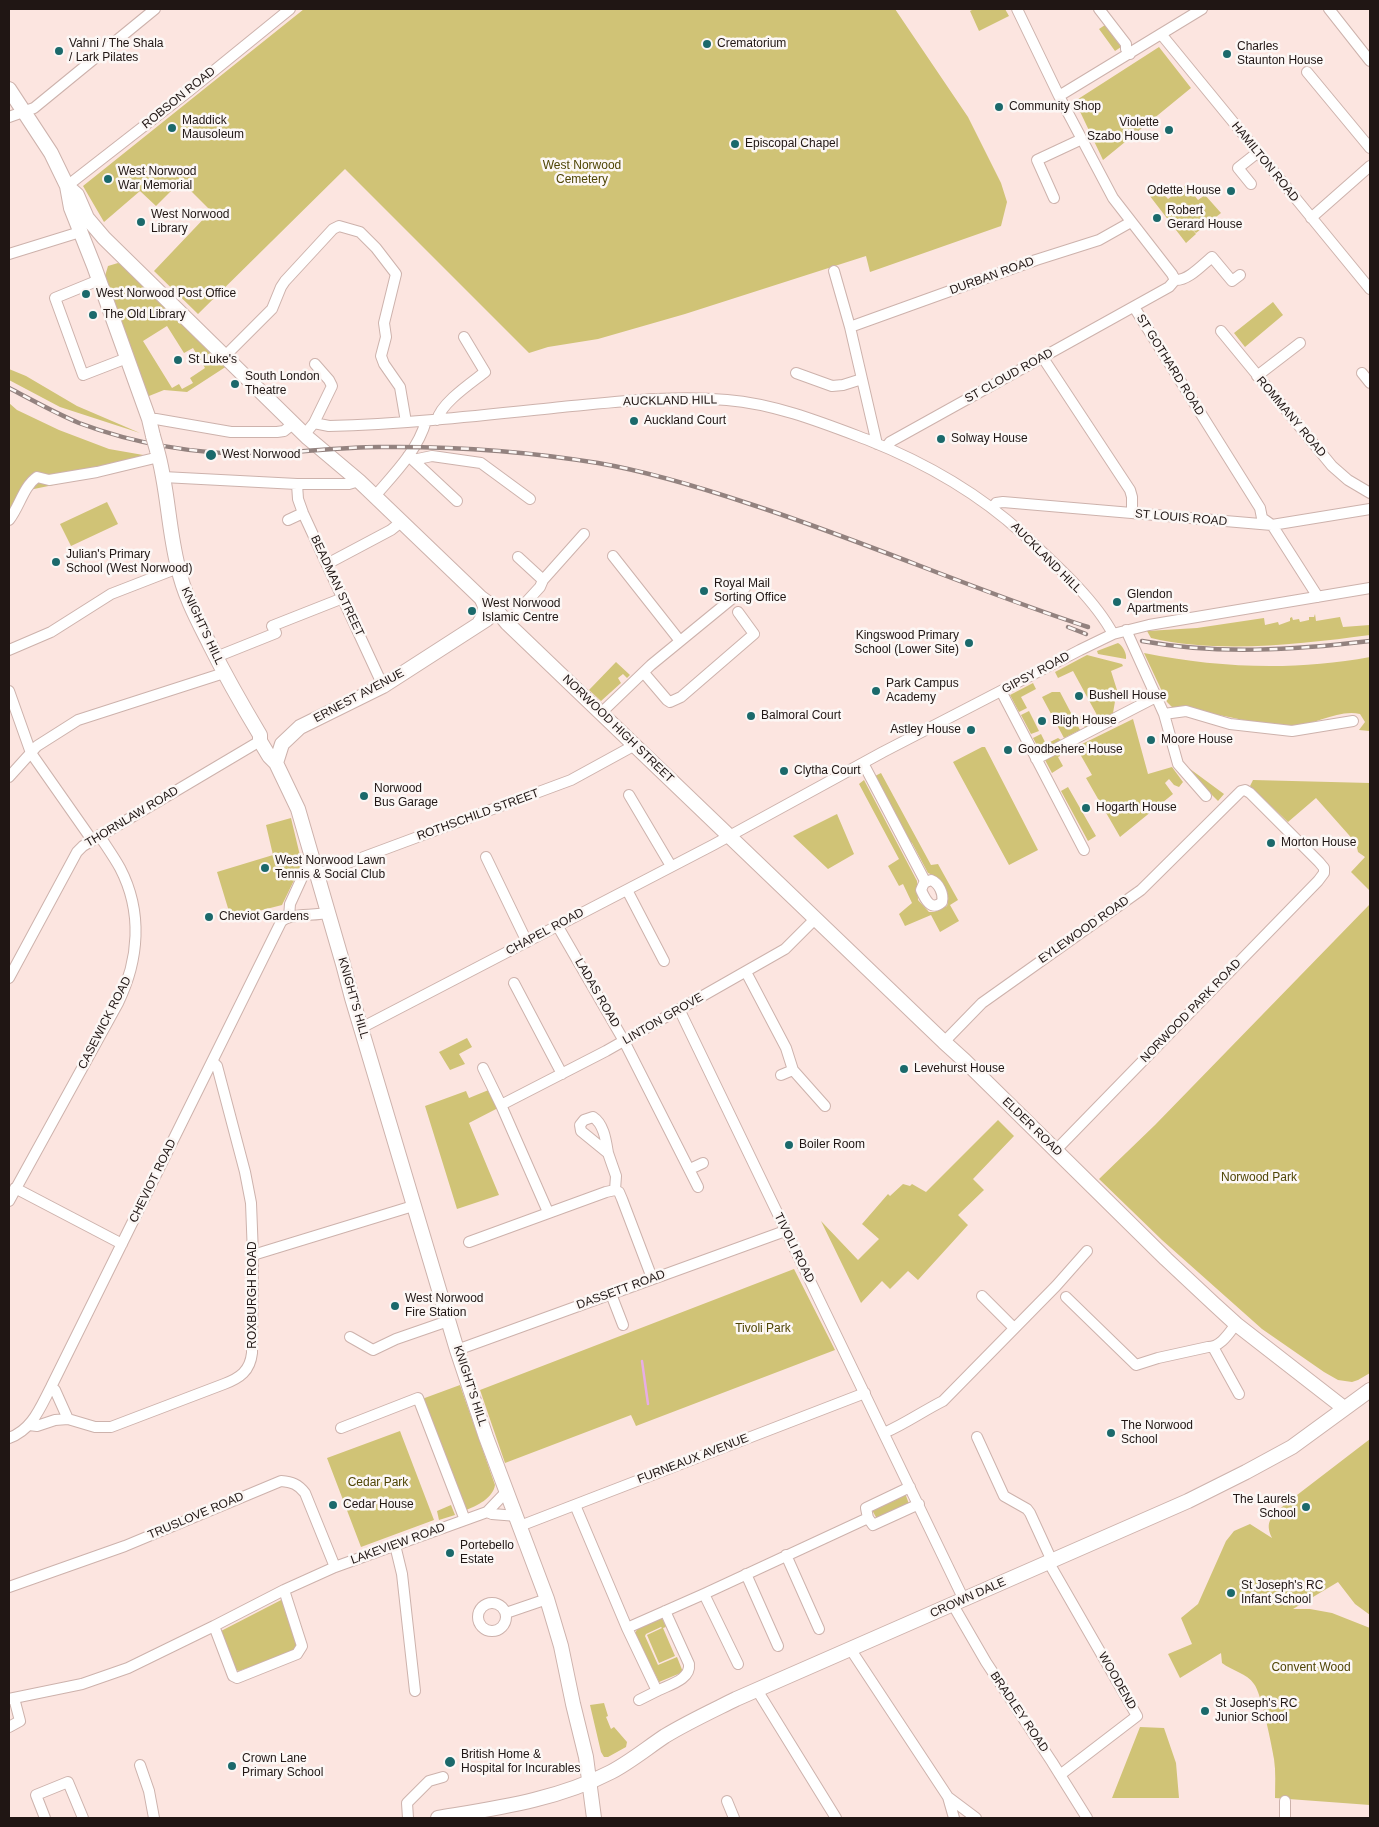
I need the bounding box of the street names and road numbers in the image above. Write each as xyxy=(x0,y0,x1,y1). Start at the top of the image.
street label: ROBSON ROAD xyxy=(139,64,219,132)
street label: HAMILTON ROAD xyxy=(1228,119,1302,205)
street label: DURBAN ROAD xyxy=(948,254,1036,298)
street label: ST GOTHARD ROAD xyxy=(1133,312,1207,418)
street label: ST CLOUD ROAD xyxy=(962,346,1056,406)
street label: ROMMANY ROAD xyxy=(1253,374,1329,460)
street label: AUCKLAND HILL xyxy=(623,393,717,409)
street label: ST LOUIS ROAD xyxy=(1134,507,1228,529)
street label: AUCKLAND HILL xyxy=(1008,520,1084,596)
street label: BEADMAN STREET xyxy=(307,533,367,639)
street label: KNIGHT'S HILL xyxy=(178,585,226,667)
street label: GIPSY ROAD xyxy=(1000,649,1072,697)
street label: ERNEST AVENUE xyxy=(311,666,407,726)
street label: NORWOOD HIGH STREET xyxy=(559,672,677,786)
street label: THORNLAW ROAD xyxy=(83,783,181,851)
street label: ROTHSCHILD STREET xyxy=(415,786,541,844)
street label: EYLEWOOD ROAD xyxy=(1036,893,1132,967)
street label: CHAPEL ROAD xyxy=(504,905,586,959)
street label: KNIGHT'S HILL xyxy=(334,955,372,1041)
street label: LADAS ROAD xyxy=(571,956,623,1030)
street label: NORWOOD PARK ROAD xyxy=(1138,956,1244,1066)
street label: CASEWICK ROAD xyxy=(75,974,135,1072)
street label: LINTON GROVE xyxy=(620,990,706,1048)
street label: ELDER ROAD xyxy=(999,1095,1065,1159)
street label: CHEVIOT ROAD xyxy=(127,1137,179,1225)
street label: TIVOLI ROAD xyxy=(771,1211,817,1285)
street label: ROXBURGH ROAD xyxy=(246,1241,260,1349)
street label: DASSETT ROAD xyxy=(575,1267,667,1313)
street label: KNIGHT'S HILL xyxy=(450,1344,490,1428)
street label: FURNEAUX AVENUE xyxy=(635,1431,751,1487)
street label: TRUSLOVE ROAD xyxy=(146,1489,246,1543)
street label: LAKEVIEW ROAD xyxy=(349,1520,447,1568)
street label: CROWN DALE xyxy=(928,1575,1008,1621)
street label: WOODEND xyxy=(1095,1650,1139,1712)
street label: BRADLEY ROAD xyxy=(987,1669,1051,1755)

